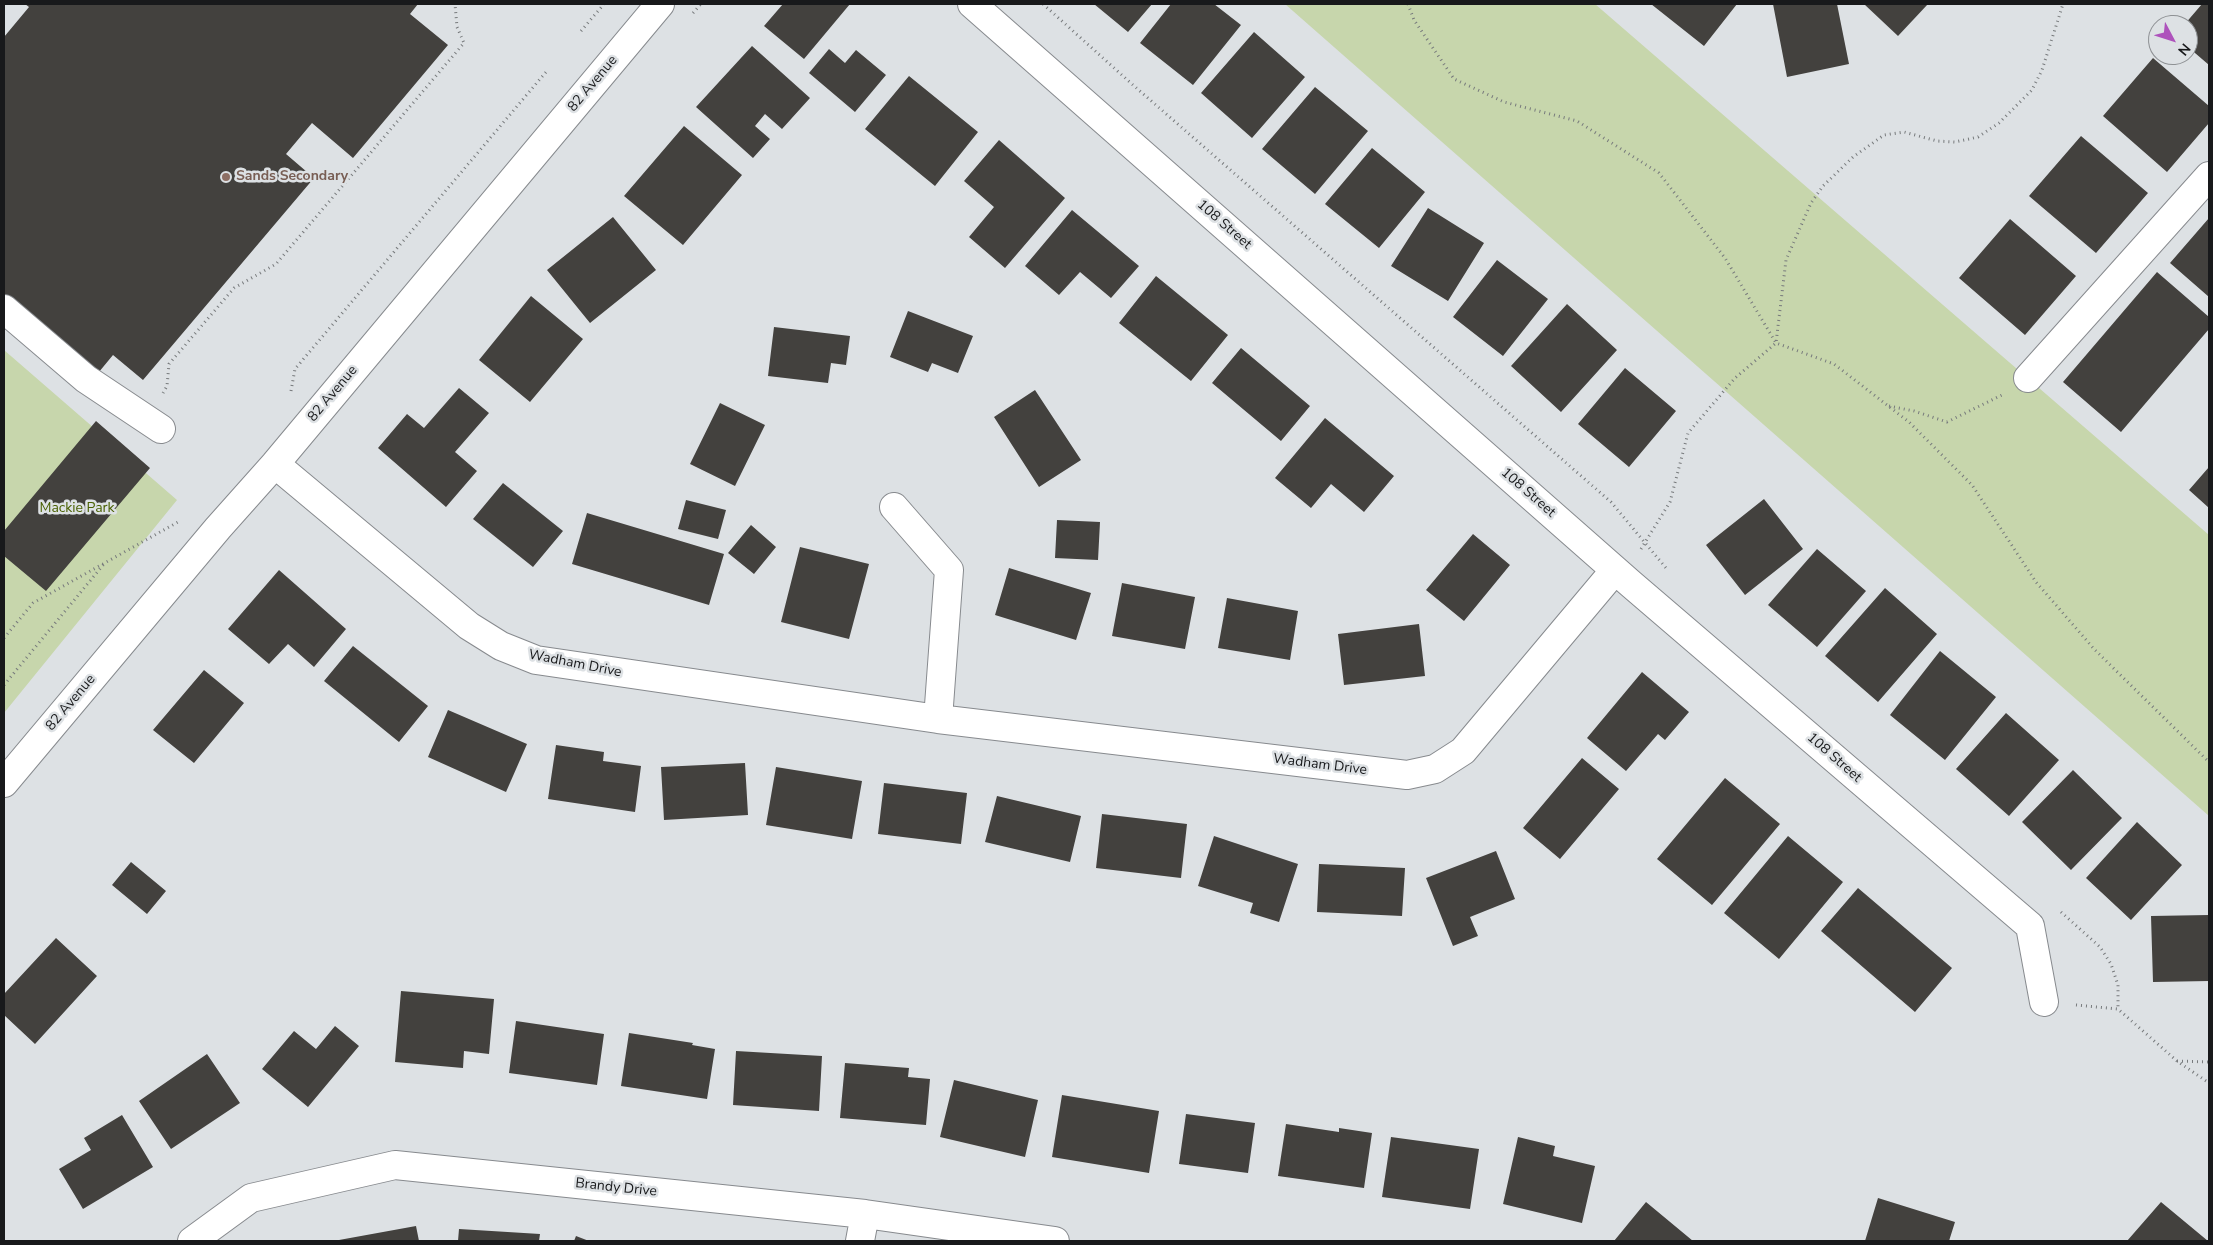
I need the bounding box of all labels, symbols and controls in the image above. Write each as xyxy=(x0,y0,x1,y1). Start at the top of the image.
north arrow xyxy=(2148,15,2198,65)
text: N xyxy=(2173,39,2195,59)
street label: 82 Avenue xyxy=(565,53,621,115)
place label: Sands Secondary xyxy=(236,169,348,185)
marker: Sands Secondary xyxy=(220,171,232,183)
street label: 108 Street xyxy=(1193,197,1255,253)
street label: 82 Avenue xyxy=(305,363,361,425)
street label: 108 Street xyxy=(1497,465,1559,521)
park label: Mackie Park xyxy=(39,501,115,517)
street label: Wadham Drive xyxy=(527,647,623,681)
street label: 82 Avenue xyxy=(43,672,99,734)
street label: 108 Street xyxy=(1803,730,1865,786)
street label: Wadham Drive xyxy=(1272,751,1368,779)
street label: Brandy Drive xyxy=(574,1175,658,1201)

